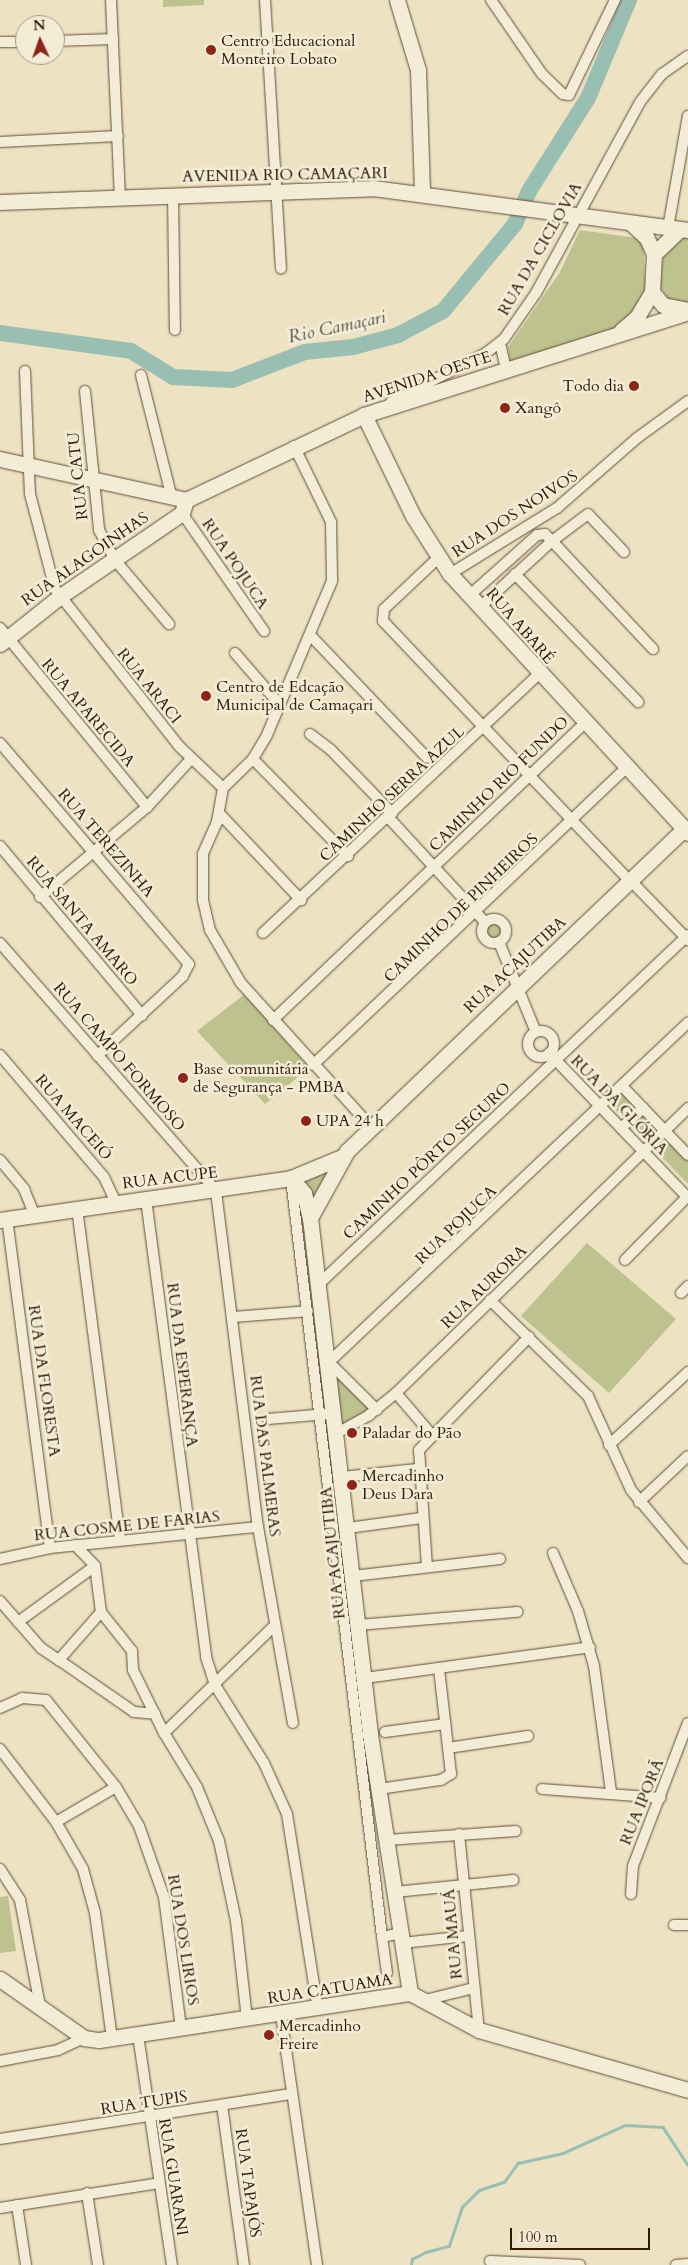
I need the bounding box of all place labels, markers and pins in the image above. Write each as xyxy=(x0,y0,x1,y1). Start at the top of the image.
place label: Centro Educacional Monteiro Lobato xyxy=(221,31,355,69)
marker: Centro Educacional Monteiro Lobato xyxy=(205,44,217,56)
place label: Todo dia xyxy=(562,376,624,396)
marker: Todo dia xyxy=(628,380,640,392)
place label: Xangô xyxy=(515,398,561,418)
marker: Xangô xyxy=(499,402,511,414)
place label: Centro de Edcação Municipal de Camaçari xyxy=(216,677,373,715)
marker: Centro de Edcação Municipal de Camaçari xyxy=(200,690,212,702)
place label: Base comunitária de Segurança - PMBA xyxy=(193,1059,345,1097)
marker: Base comunitária de Segurança - PMBA xyxy=(177,1072,189,1084)
place label: UPA 24 h xyxy=(316,1111,384,1131)
marker: UPA 24 h xyxy=(300,1115,312,1127)
place label: Paladar do Pão xyxy=(362,1423,461,1443)
marker: Paladar do Pão xyxy=(346,1427,358,1439)
place label: Mercadinho Deus Dara xyxy=(362,1466,444,1504)
marker: Mercadinho Deus Dara xyxy=(346,1479,358,1491)
place label: Mercadinho Freire xyxy=(279,2016,361,2054)
marker: Mercadinho Freire xyxy=(263,2029,275,2041)

